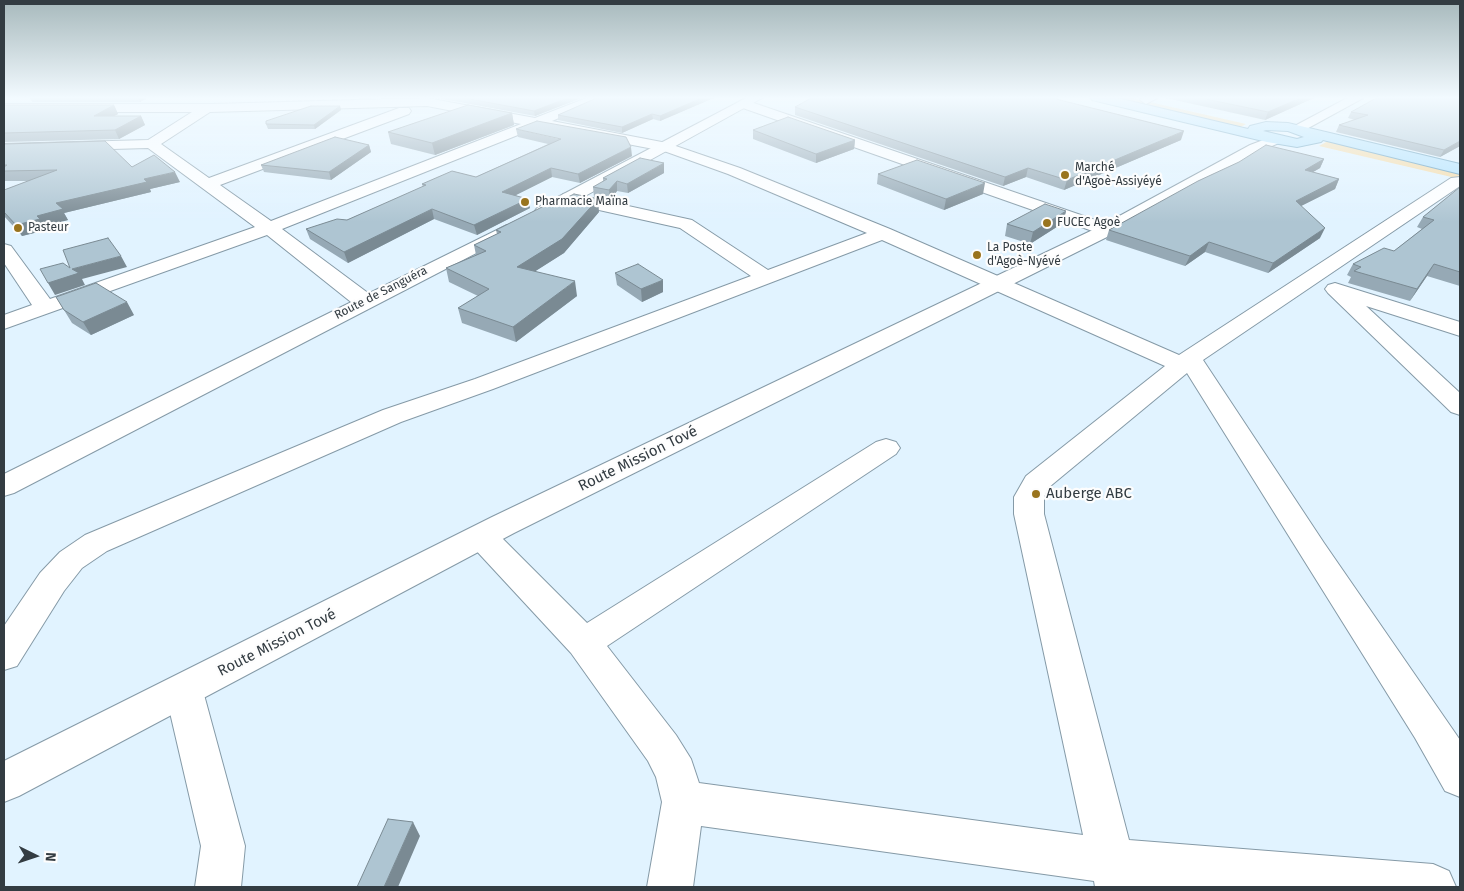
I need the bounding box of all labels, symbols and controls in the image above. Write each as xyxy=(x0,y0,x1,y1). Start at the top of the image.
place label: Marché d'Agoè-Assiyéyé xyxy=(1075,161,1162,189)
marker: Marché d'Agoè-Assiyéyé xyxy=(1059,169,1071,181)
place label: Pharmacie Maïna xyxy=(535,195,628,209)
marker: Pharmacie Maïna xyxy=(519,196,531,208)
place label: FUCEC Agoè xyxy=(1057,216,1120,230)
marker: FUCEC Agoè xyxy=(1041,217,1053,229)
place label: Pasteur xyxy=(28,221,69,235)
marker: Pasteur xyxy=(12,222,24,234)
place label: La Poste d'Agoè-Nyévé xyxy=(987,241,1061,269)
marker: La Poste d'Agoè-Nyévé xyxy=(971,249,983,261)
street label: Route de Sanguéra xyxy=(332,263,430,323)
street label: Route Mission Tové xyxy=(575,422,701,496)
place label: Auberge ABC xyxy=(1046,485,1132,503)
marker: Auberge ABC xyxy=(1030,488,1042,500)
street label: Route Mission Tové xyxy=(215,605,339,681)
north arrow xyxy=(10,831,60,881)
text: N xyxy=(42,852,59,862)

